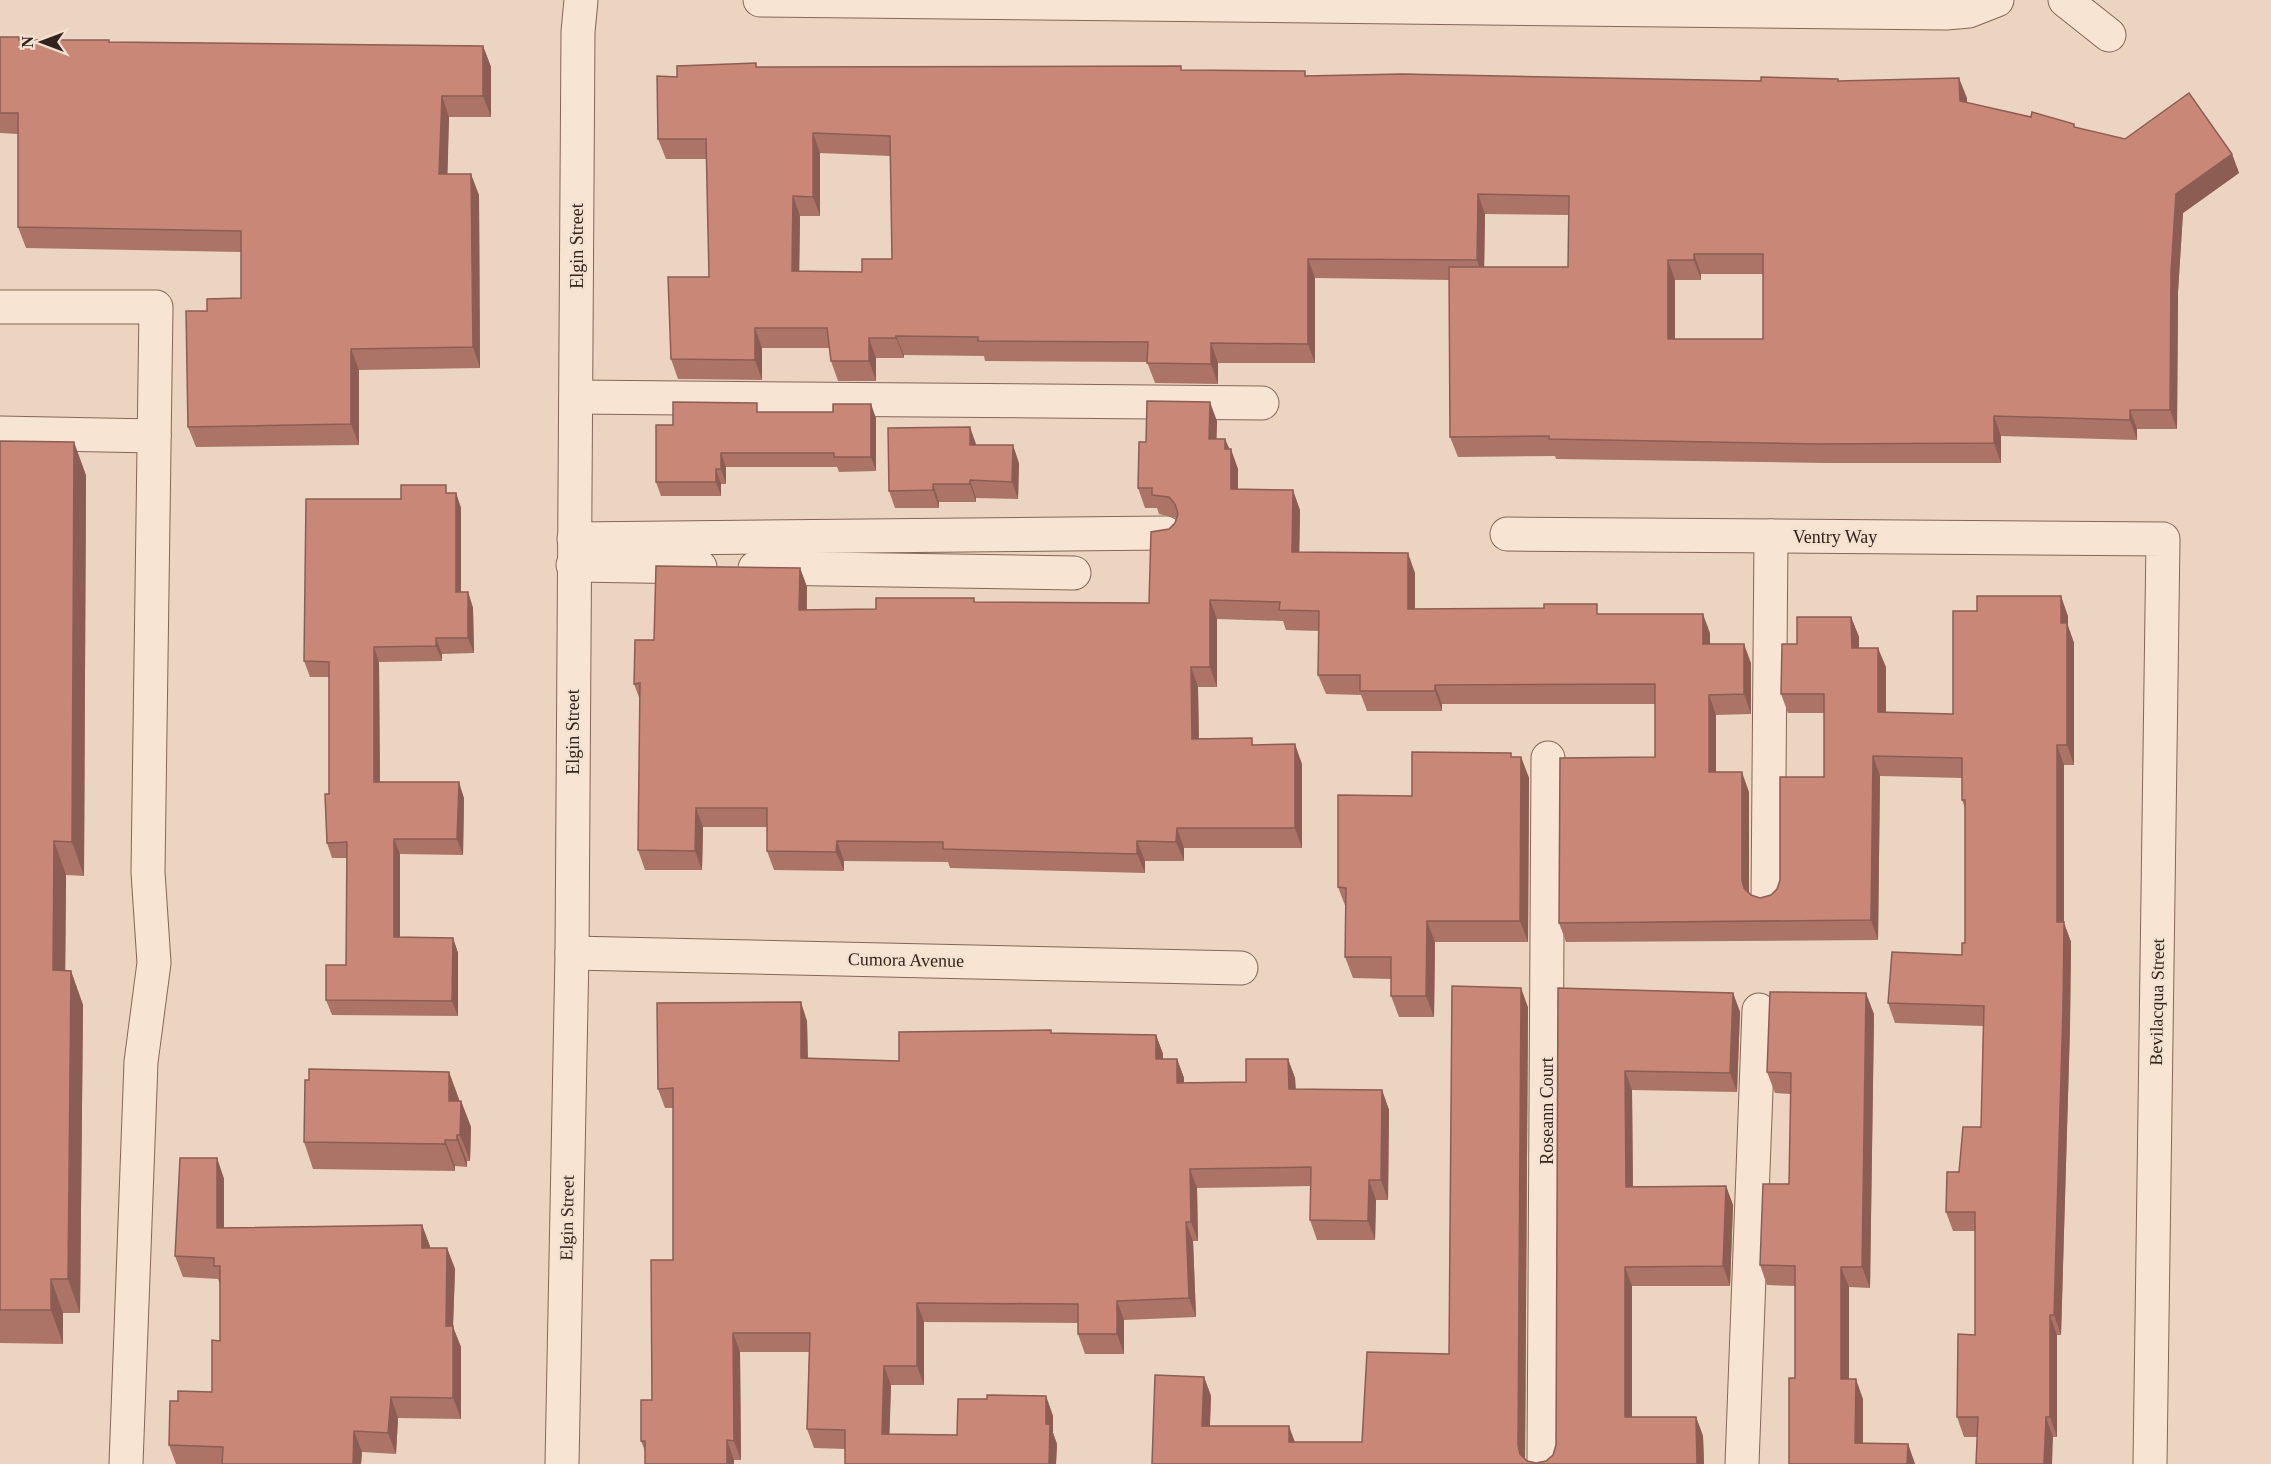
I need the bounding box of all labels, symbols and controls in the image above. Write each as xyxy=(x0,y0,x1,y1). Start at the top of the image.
north arrow xyxy=(12,12,72,72)
text: N xyxy=(19,36,36,48)
street label: Elgin Street xyxy=(567,203,587,289)
street label: Ventry Way xyxy=(1793,527,1877,547)
street label: Elgin Street xyxy=(563,689,583,775)
street label: Bevilacqua Street xyxy=(2146,938,2168,1066)
street label: Cumora Avenue xyxy=(848,949,964,971)
street label: Roseann Court xyxy=(1537,1057,1557,1165)
street label: Elgin Street xyxy=(556,1175,578,1261)

